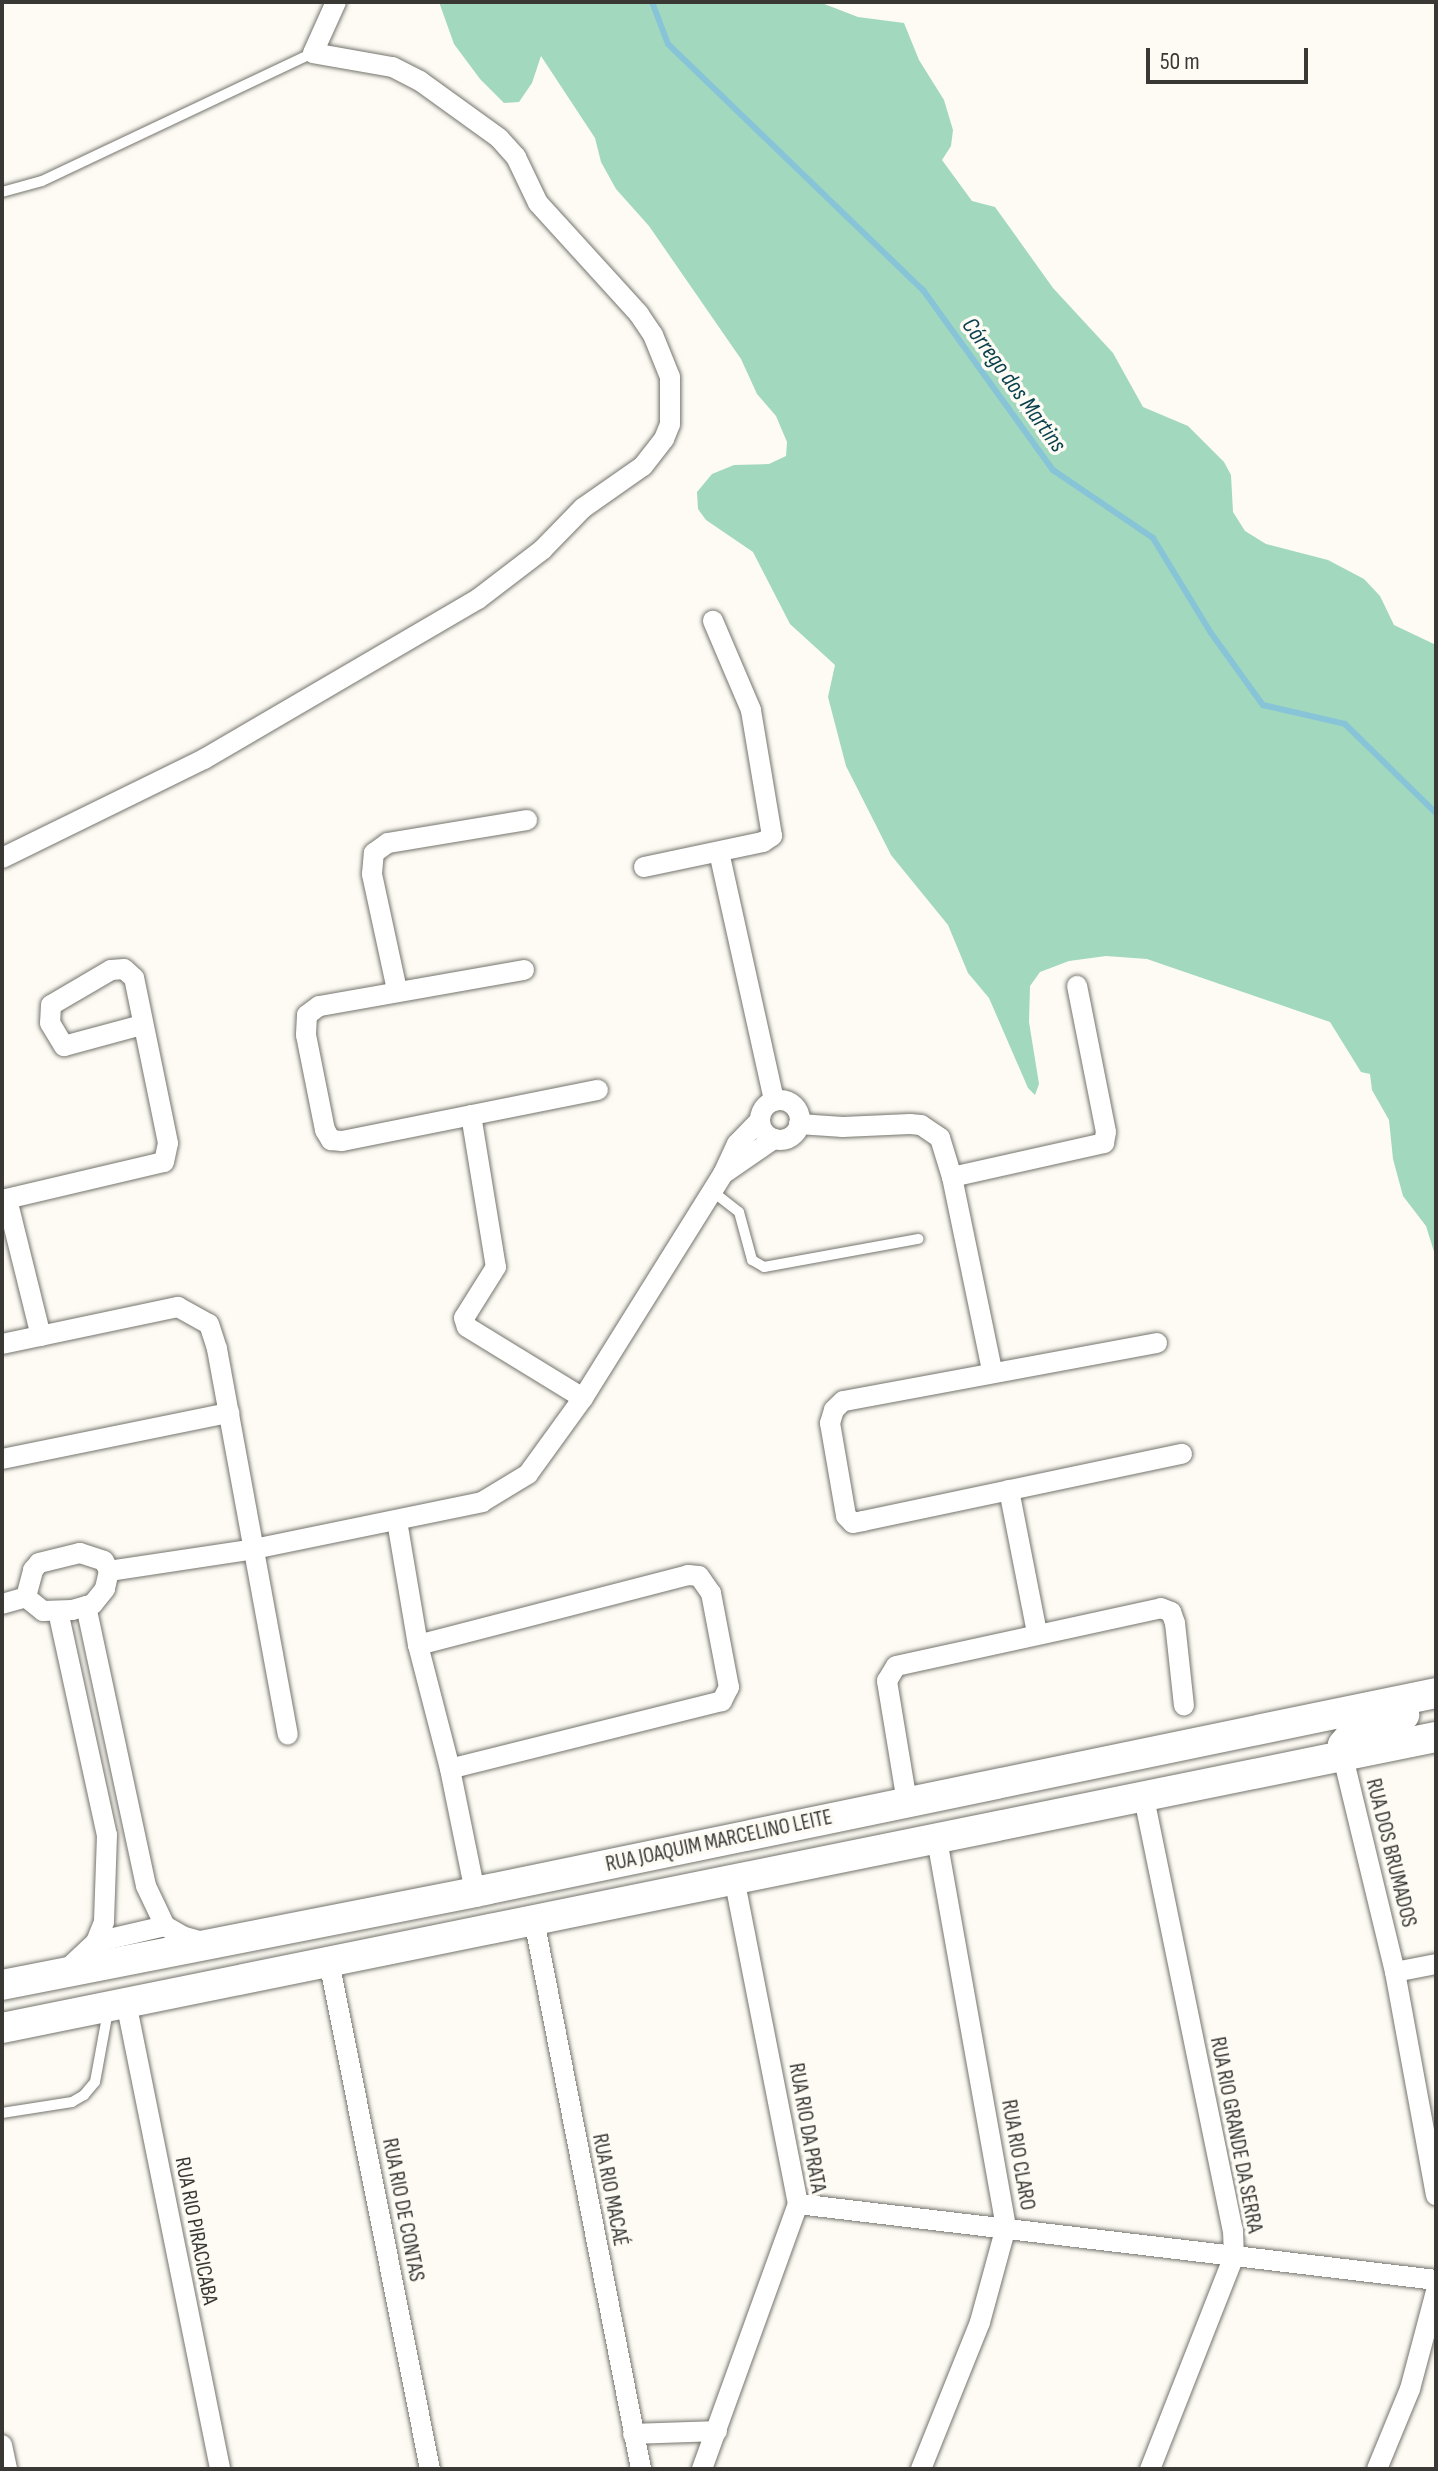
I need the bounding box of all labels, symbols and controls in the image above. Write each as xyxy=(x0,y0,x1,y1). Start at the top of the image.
scale bar xyxy=(1150,32,1312,82)
text: 50 m xyxy=(1160,47,1200,76)
water label: Córrego dos Martins xyxy=(956,312,1072,458)
street label: RUA DOS BRUMADOS xyxy=(1360,1776,1422,1930)
street label: RUA JOAQUIM MARCELINO LEITE xyxy=(603,1804,835,1878)
street label: RUA RIO GRANDE DA SERRA xyxy=(1204,2035,1268,2235)
street label: RUA RIO DA PRATA xyxy=(783,2061,831,2195)
street label: RUA RIO CLARO xyxy=(995,2098,1041,2212)
street label: RUA RIO MACAÉ xyxy=(586,2131,634,2249)
street label: RUA RIO DE CONTAS xyxy=(376,2136,430,2284)
street label: RUA RIO PIRACICABA xyxy=(169,2155,223,2307)

